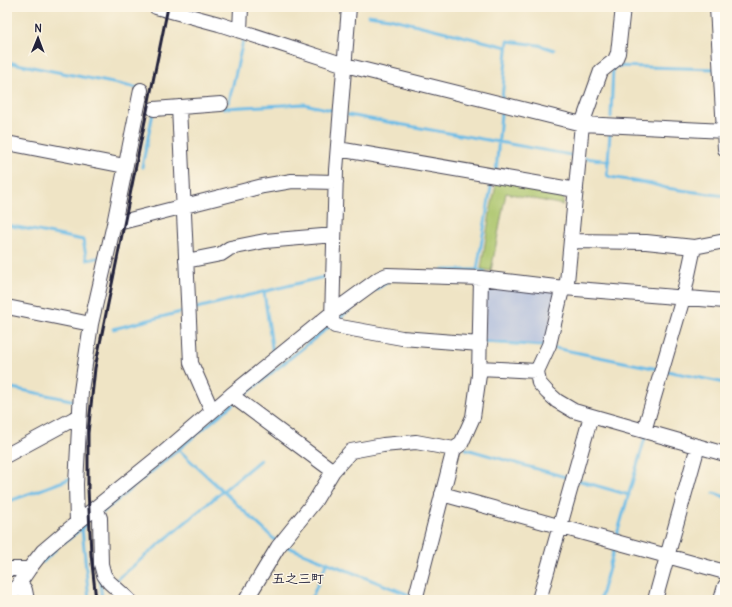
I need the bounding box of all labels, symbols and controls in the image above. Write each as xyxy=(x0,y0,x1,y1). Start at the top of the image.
north arrow xyxy=(18,18,58,58)
text: N xyxy=(34,21,42,35)
district label: 五之三町 xyxy=(272,570,324,587)

